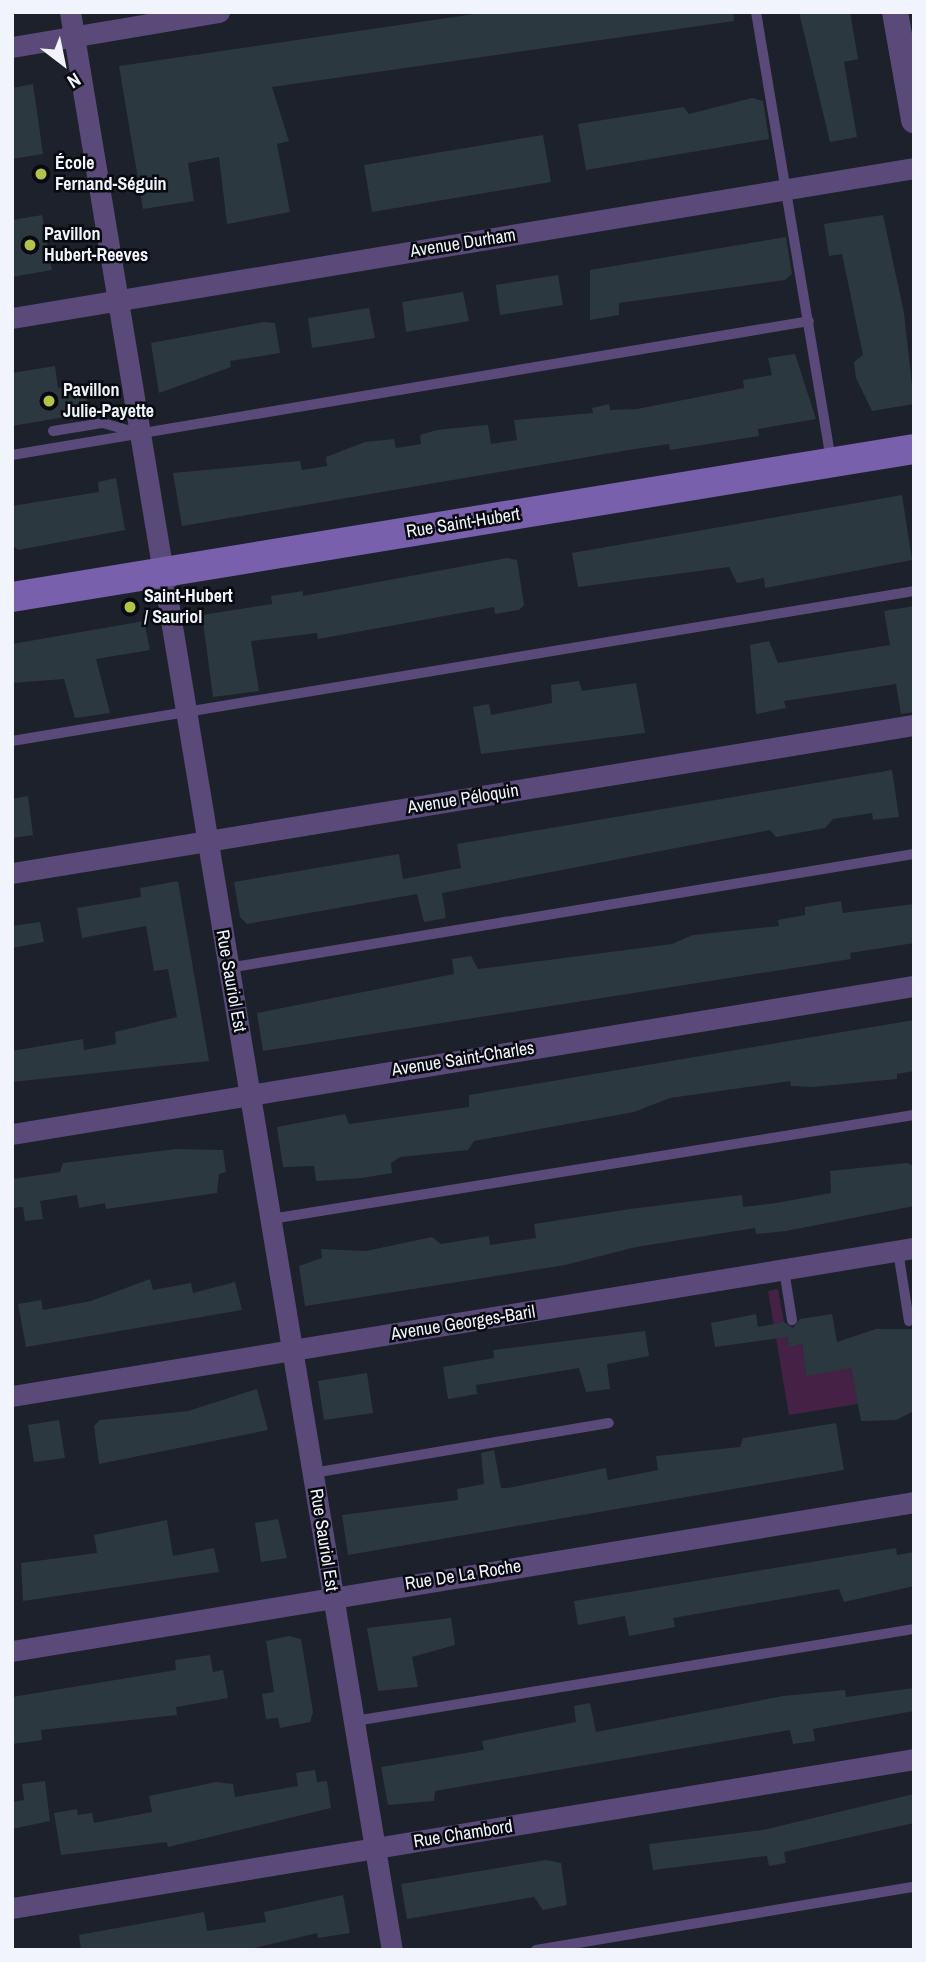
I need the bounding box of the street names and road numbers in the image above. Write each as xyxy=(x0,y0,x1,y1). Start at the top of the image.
street label: Avenue Durham xyxy=(409,224,517,262)
street label: Rue Saint-Hubert xyxy=(405,503,521,543)
street label: Avenue Péloquin xyxy=(406,780,520,818)
street label: Rue Sauriol Est xyxy=(211,928,251,1034)
street label: Avenue Saint-Charles xyxy=(390,1037,536,1081)
street label: Avenue Georges-Baril xyxy=(389,1301,537,1345)
street label: Rue Sauriol Est xyxy=(305,1487,343,1593)
street label: Rue De La Roche xyxy=(403,1555,523,1595)
street label: Rue Chambord xyxy=(412,1816,514,1852)

